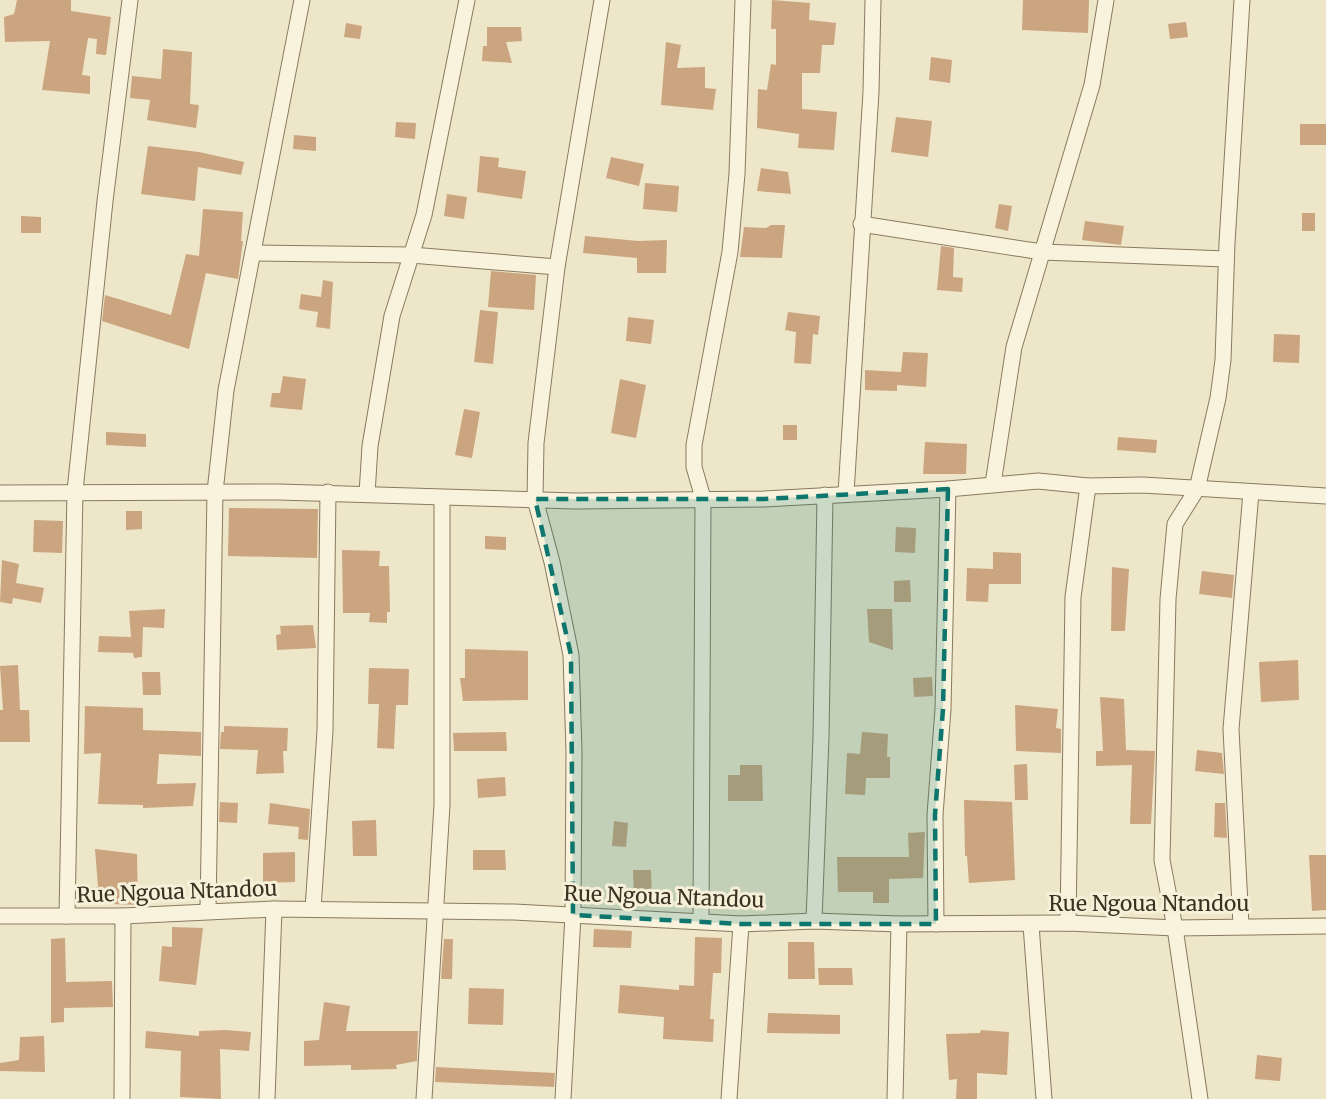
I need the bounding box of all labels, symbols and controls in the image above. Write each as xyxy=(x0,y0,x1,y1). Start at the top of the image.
street label: Rue Ngoua Ntandou xyxy=(76,875,278,908)
street label: Rue Ngoua Ntandou xyxy=(563,880,765,913)
street label: Rue Ngoua Ntandou xyxy=(1049,890,1249,917)

